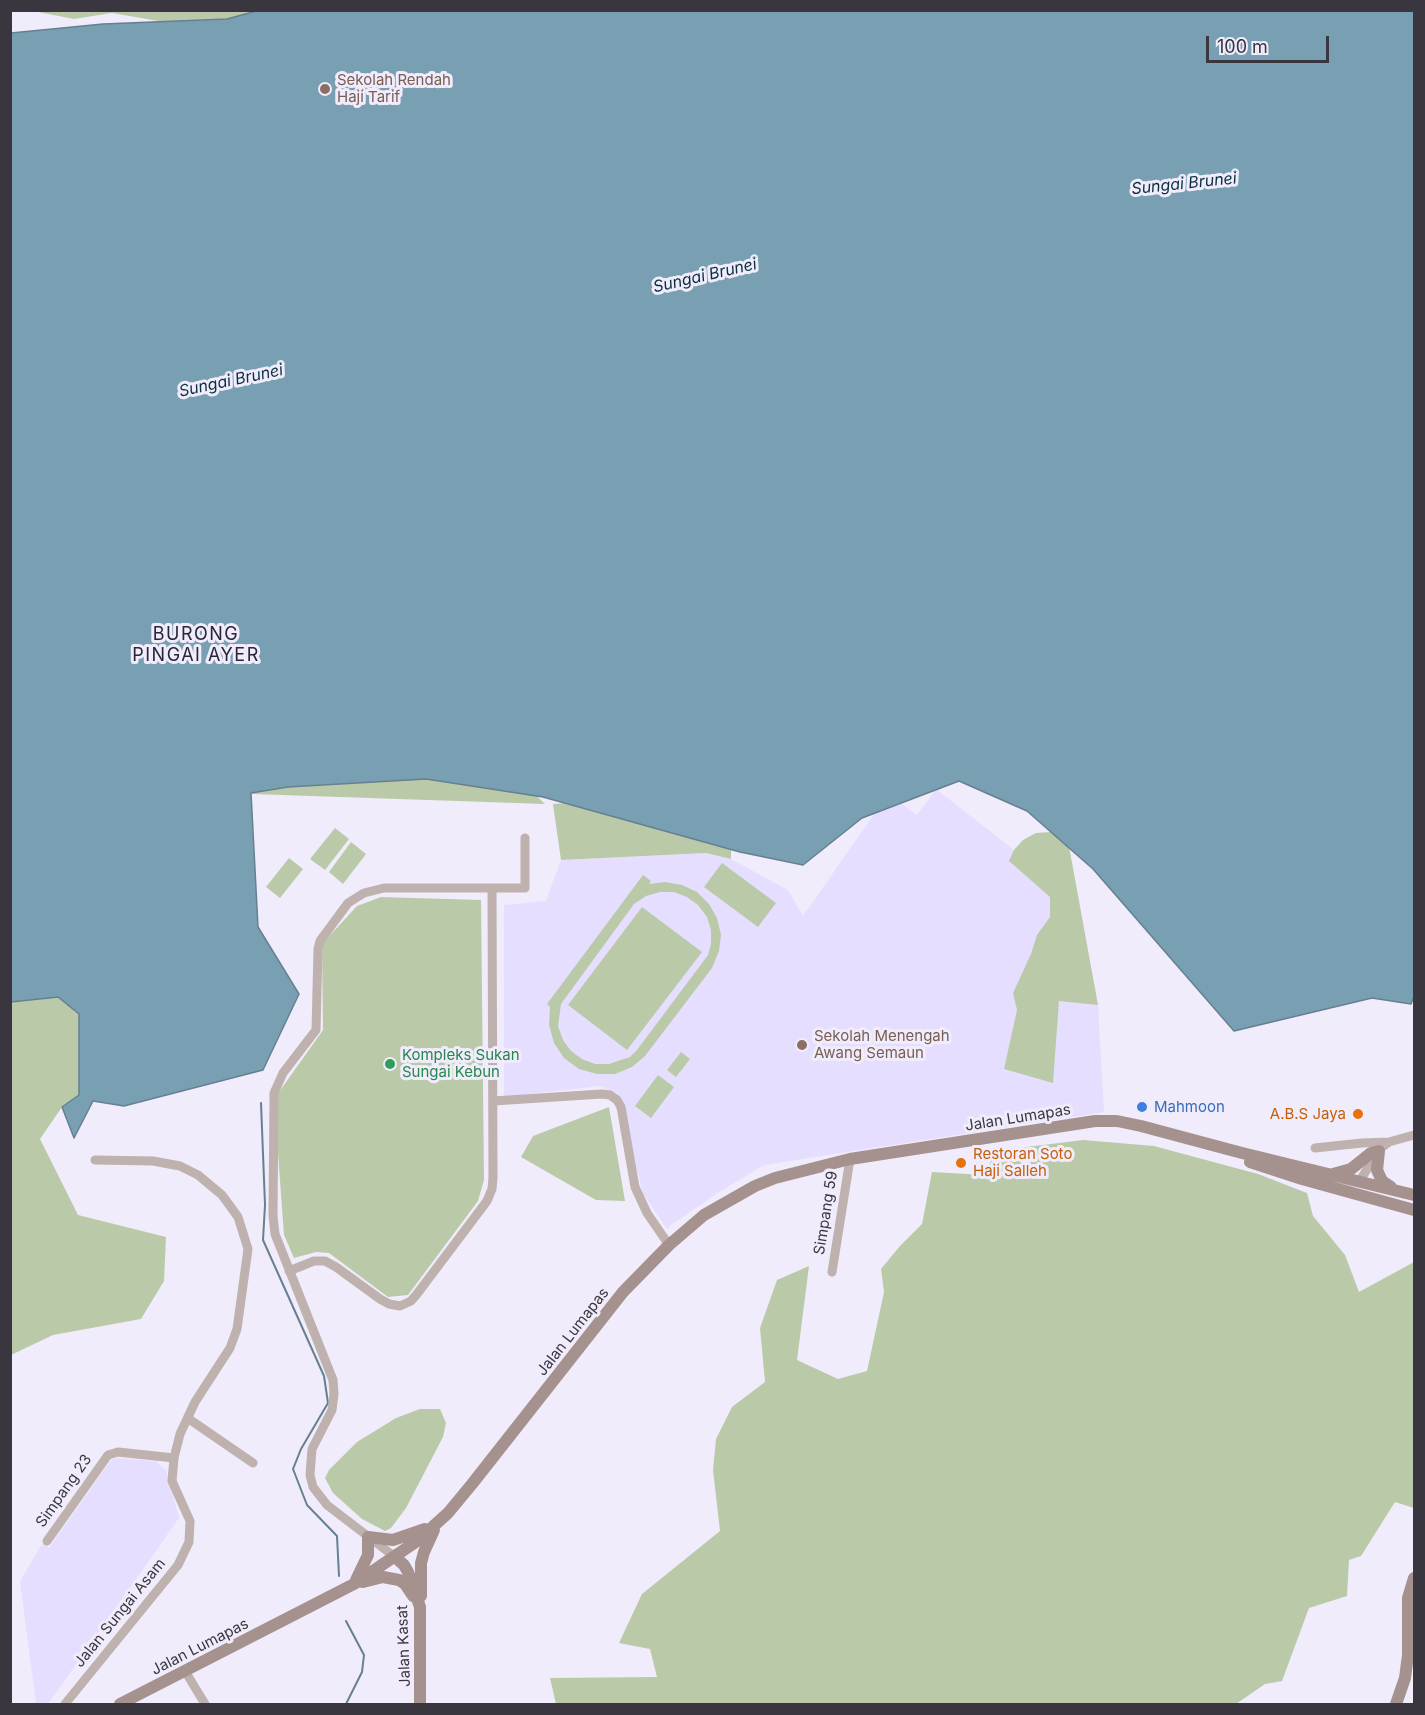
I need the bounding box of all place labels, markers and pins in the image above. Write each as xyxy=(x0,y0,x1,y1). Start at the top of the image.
place label: Sekolah Rendah Haji Tarif xyxy=(337,71,451,106)
marker: Sekolah Rendah Haji Tarif xyxy=(318,82,332,96)
place label: Sekolah Menengah Awang Semaun xyxy=(814,1027,950,1062)
marker: Sekolah Menengah Awang Semaun xyxy=(795,1038,809,1052)
place label: Kompleks Sukan Sungai Kebun xyxy=(402,1046,520,1081)
marker: Kompleks Sukan Sungai Kebun xyxy=(383,1057,397,1071)
place label: Mahmoon xyxy=(1154,1098,1225,1116)
marker: Mahmoon xyxy=(1135,1100,1149,1114)
place label: A.B.S Jaya xyxy=(1270,1105,1346,1123)
marker: A.B.S Jaya xyxy=(1351,1107,1365,1121)
place label: Restoran Soto Haji Salleh xyxy=(973,1145,1072,1180)
marker: Restoran Soto Haji Salleh xyxy=(954,1156,968,1170)

